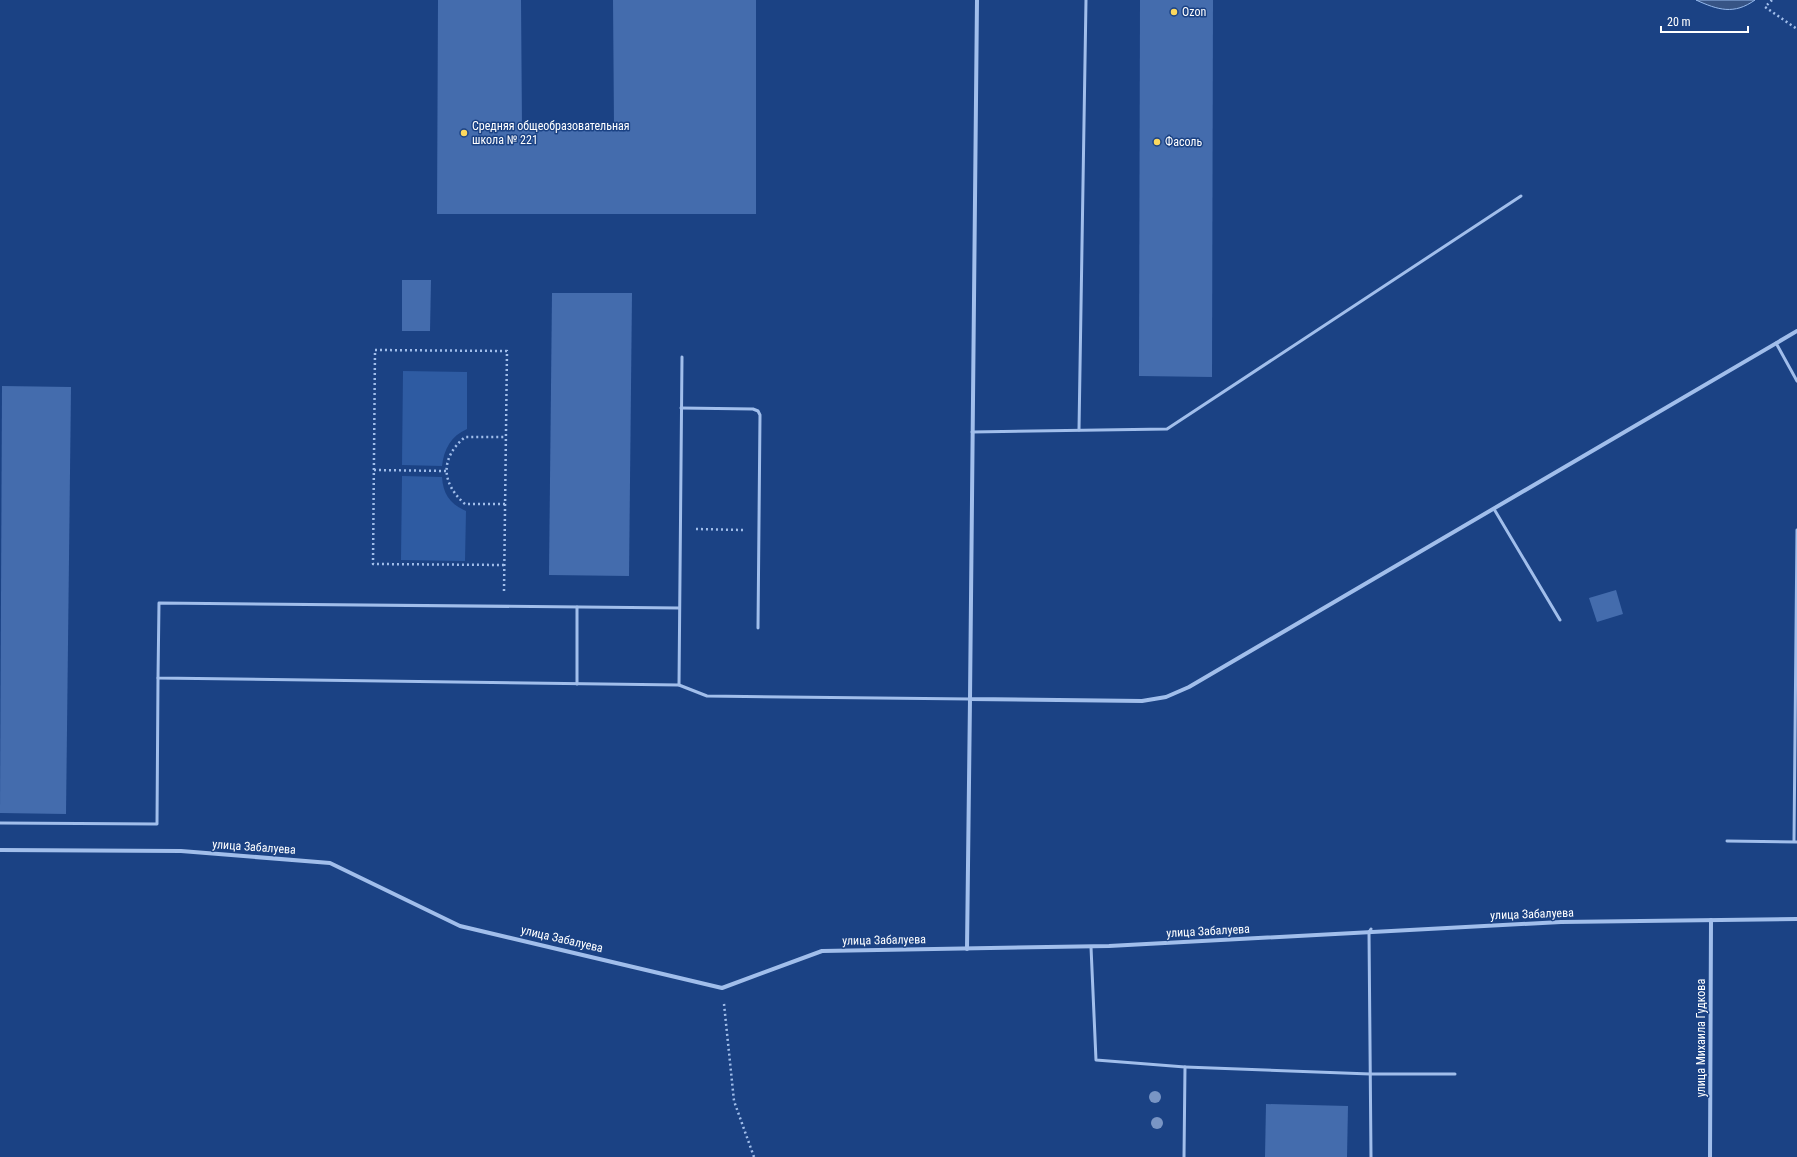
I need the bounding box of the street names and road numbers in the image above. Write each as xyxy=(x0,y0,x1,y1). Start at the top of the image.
street label: улица Забалуева xyxy=(212,837,297,857)
street label: улица Забалуева xyxy=(1490,906,1574,922)
street label: улица Забалуева xyxy=(1166,922,1250,940)
street label: улица Забалуева xyxy=(520,923,605,955)
street label: улица Забалуева xyxy=(842,932,926,948)
street label: улица Михаила Гудкова xyxy=(1694,979,1708,1097)

